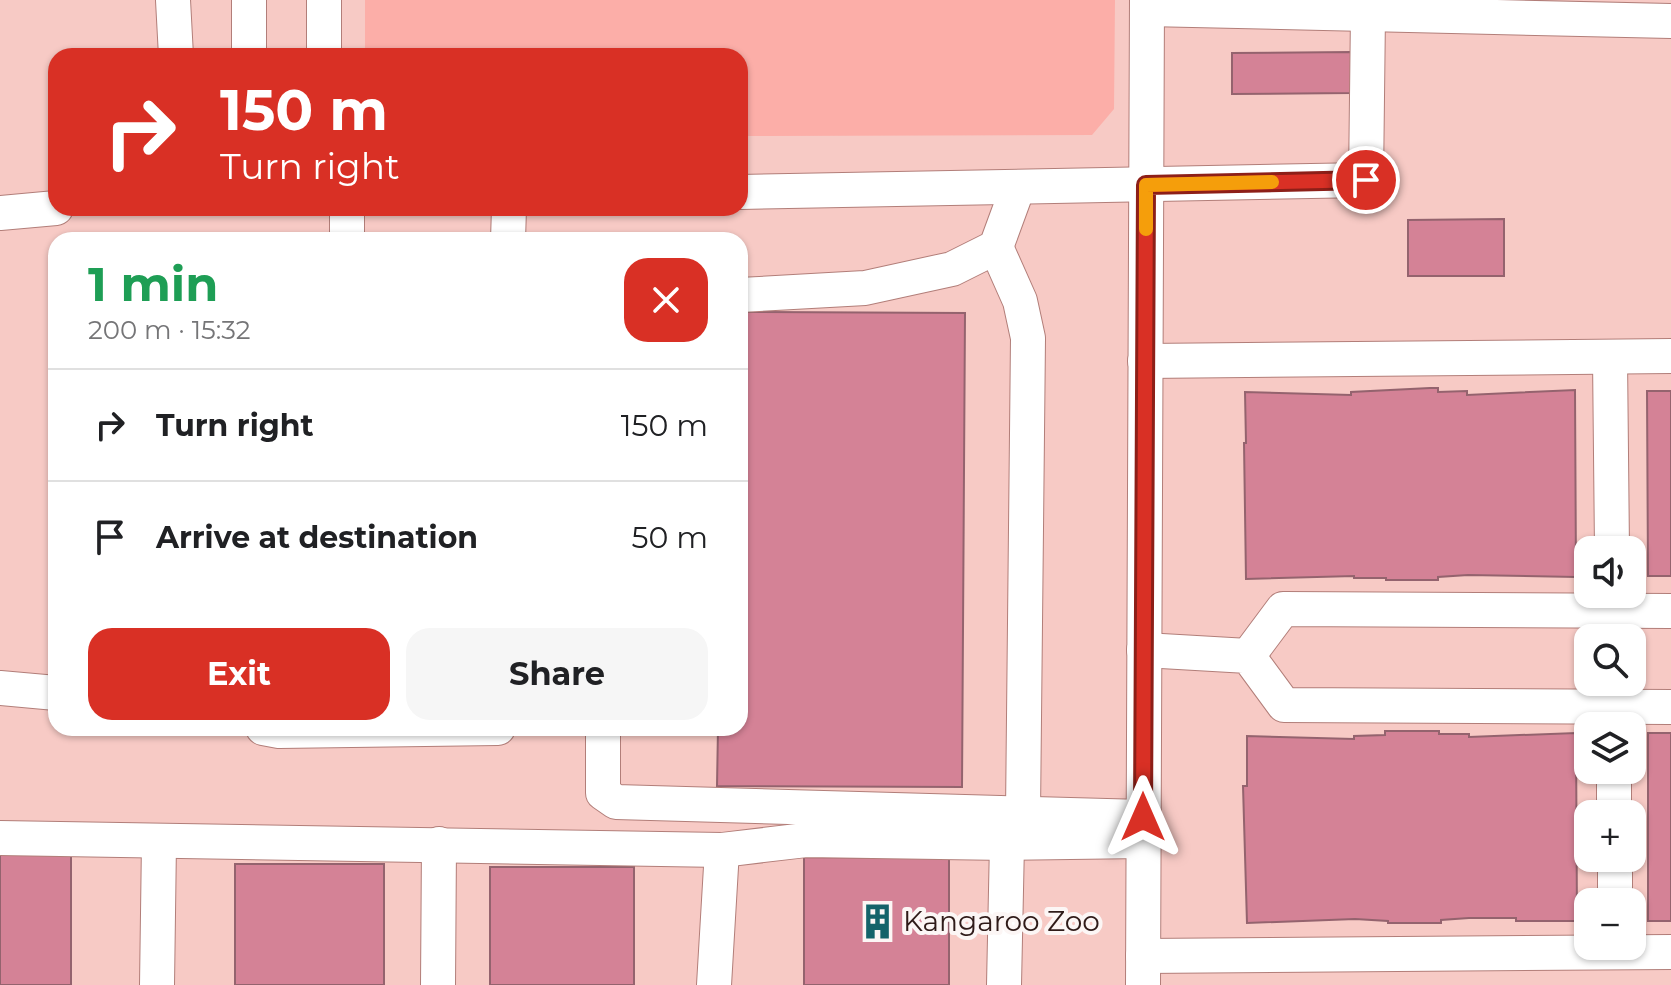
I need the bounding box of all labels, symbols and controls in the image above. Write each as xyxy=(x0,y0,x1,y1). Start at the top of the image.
text: 150 m xyxy=(220,76,388,144)
icon: right xyxy=(88,80,192,184)
text: Turn right xyxy=(220,144,400,188)
pin xyxy=(1332,146,1400,214)
icon: arrive xyxy=(1344,158,1388,202)
text: 1 min xyxy=(88,255,218,313)
button: close xyxy=(624,258,708,342)
text: 200 m · 15:32 xyxy=(88,314,251,346)
icon: right xyxy=(88,403,132,447)
text: Turn right xyxy=(156,407,313,444)
text: 150 m xyxy=(621,407,708,444)
icon: arrive xyxy=(88,515,132,559)
text: Arrive at destination xyxy=(156,519,478,556)
text: 50 m xyxy=(631,519,708,556)
map controls xyxy=(1574,536,1646,960)
button: sound xyxy=(1574,536,1646,608)
button: search xyxy=(1574,624,1646,696)
button: Exit xyxy=(88,628,390,720)
button: Share xyxy=(406,628,708,720)
button: layers xyxy=(1574,712,1646,784)
position arrow xyxy=(1101,775,1185,859)
button: + xyxy=(1574,800,1646,872)
button: − xyxy=(1574,888,1646,960)
building icon: Kangaroo Zoo xyxy=(858,902,896,940)
place label: Kangaroo Zoo xyxy=(903,904,1100,938)

